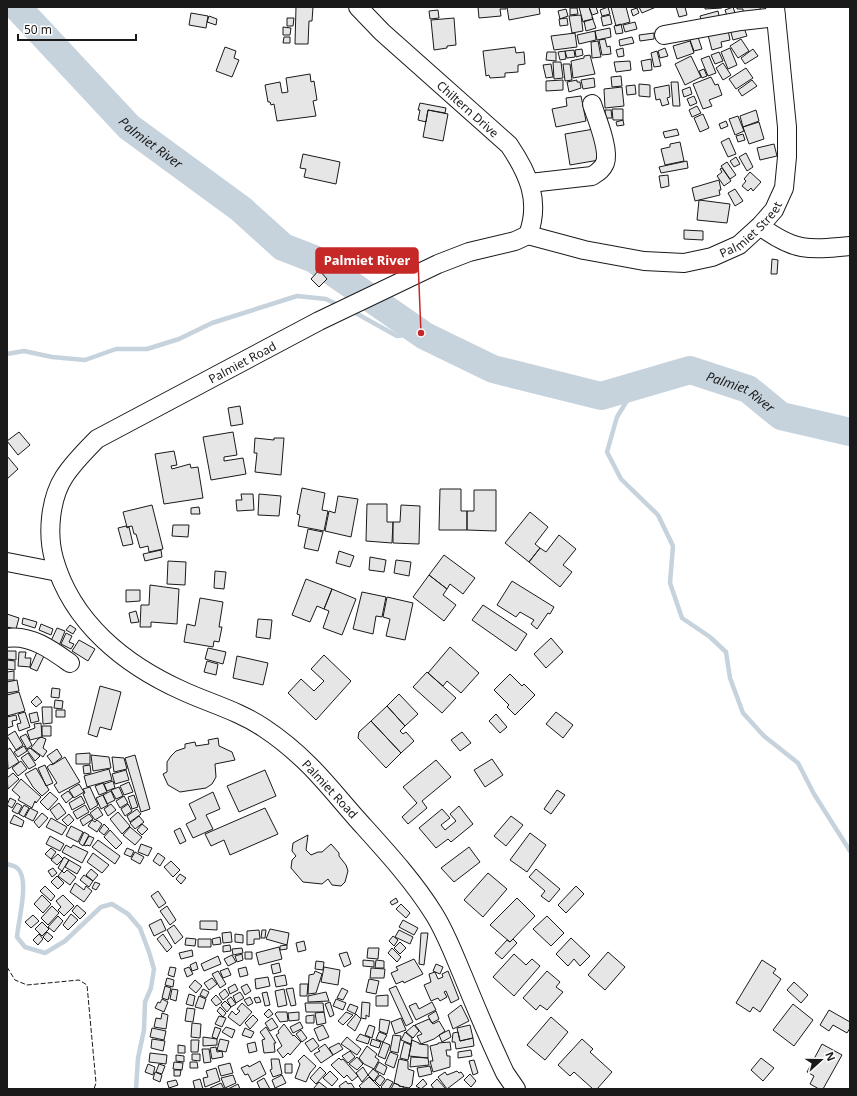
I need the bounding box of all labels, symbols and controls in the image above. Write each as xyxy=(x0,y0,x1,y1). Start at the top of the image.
scale bar xyxy=(18,16,136,42)
text: 50 m xyxy=(24,21,52,38)
street label: Chiltern Drive xyxy=(434,77,503,141)
water label: Palmiet River xyxy=(115,113,187,173)
street label: Palmiet Street xyxy=(717,198,786,261)
callout: Palmiet River xyxy=(316,248,418,273)
text: Palmiet River xyxy=(324,251,410,269)
street label: Palmiet Road xyxy=(205,337,279,387)
water label: Palmiet River xyxy=(704,367,779,417)
street label: Palmiet Road xyxy=(298,756,362,822)
north arrow xyxy=(801,1040,841,1080)
text: N xyxy=(822,1049,839,1063)

